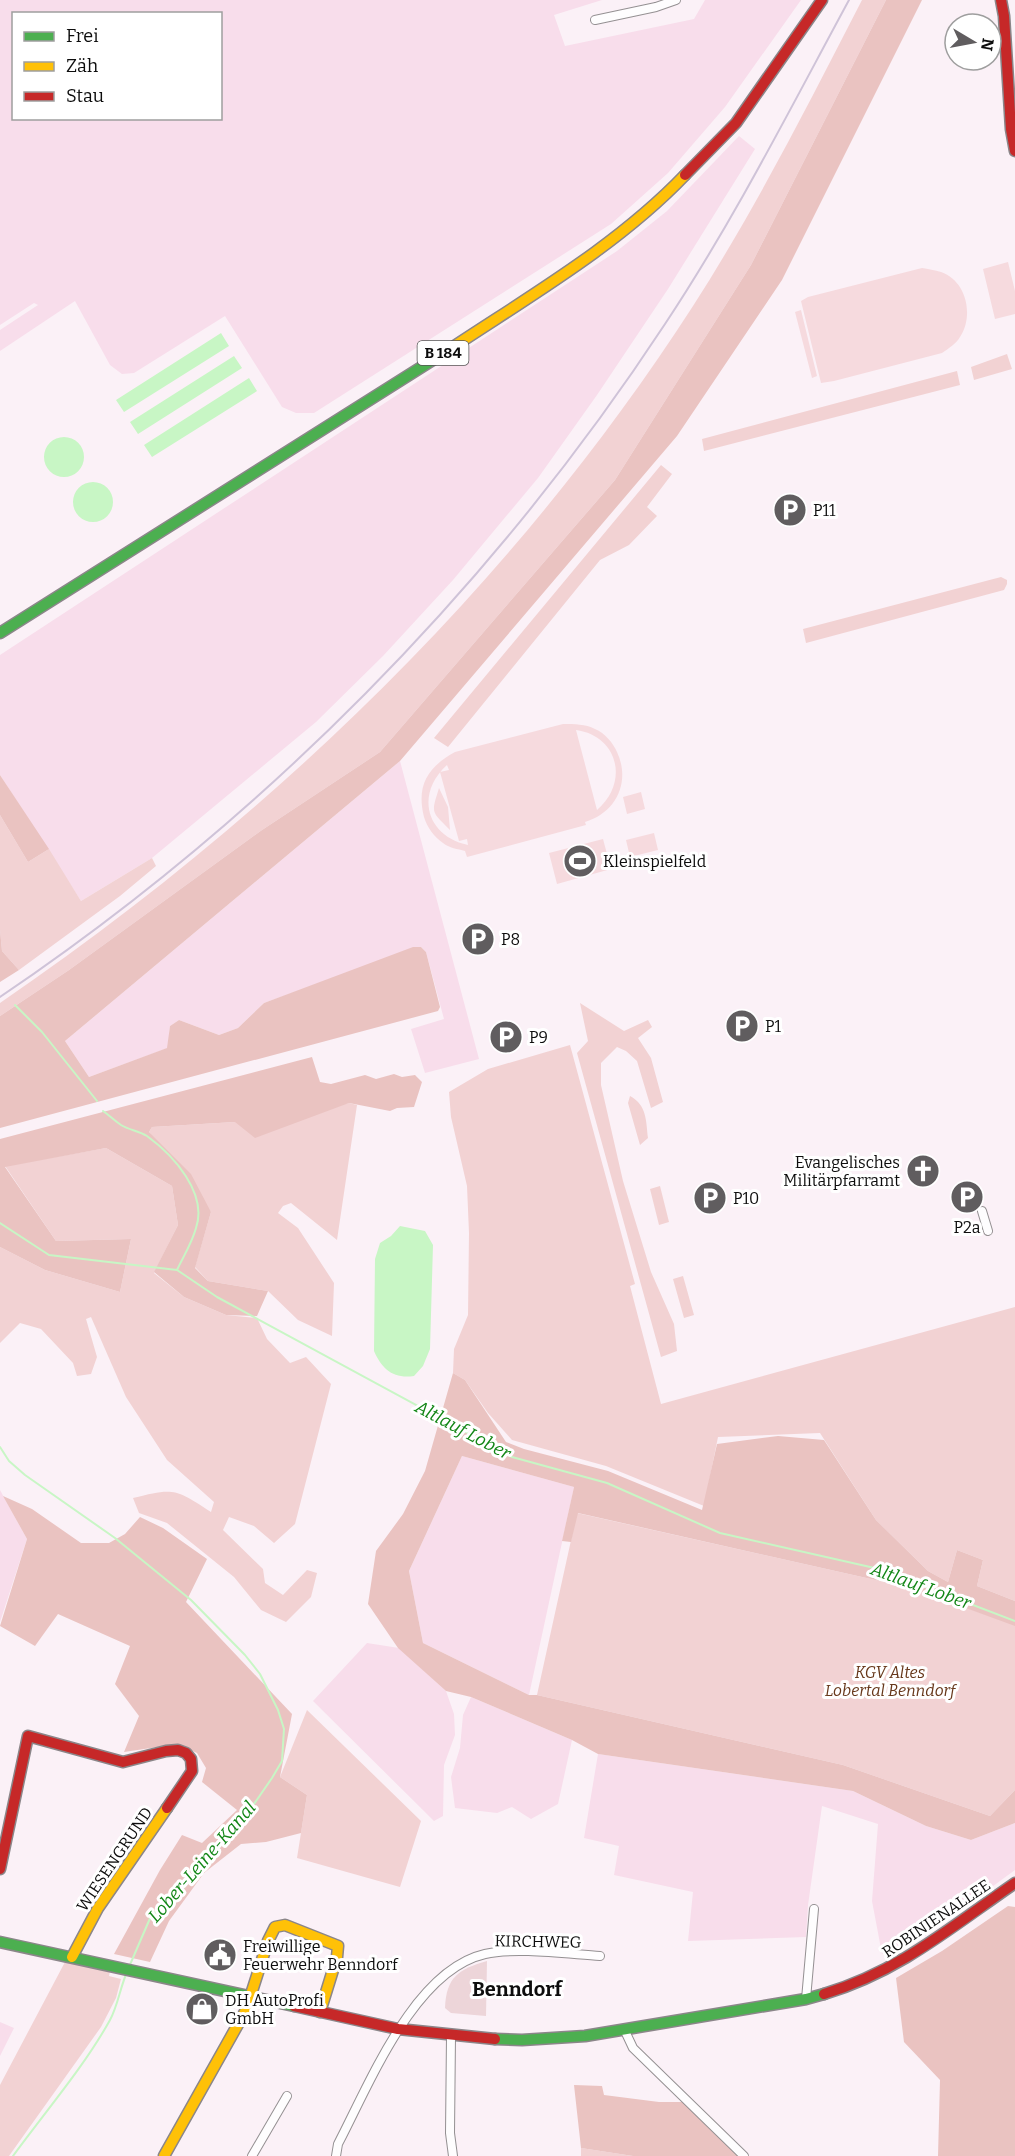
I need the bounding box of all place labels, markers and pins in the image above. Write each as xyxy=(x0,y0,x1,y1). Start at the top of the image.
parking icon: P11 xyxy=(772,492,808,528)
place label: P11 xyxy=(813,501,836,520)
sports icon: Kleinspielfeld xyxy=(562,843,598,879)
place label: Kleinspielfeld xyxy=(603,852,707,871)
parking icon: P8 xyxy=(460,921,496,957)
place label: P8 xyxy=(501,930,520,949)
parking icon: P1 xyxy=(724,1008,760,1044)
place label: P1 xyxy=(765,1017,782,1036)
parking icon: P9 xyxy=(488,1019,524,1055)
place label: P9 xyxy=(529,1028,548,1047)
place label: Evangelisches Militärpfarramt xyxy=(783,1153,900,1190)
church icon: Evangelisches Militärpfarramt xyxy=(905,1153,941,1189)
parking icon: P2a xyxy=(949,1179,985,1215)
parking icon: P10 xyxy=(692,1180,728,1216)
place label: P10 xyxy=(733,1189,759,1208)
place label: P2a xyxy=(954,1218,981,1237)
public building icon: Freiwillige Feuerwehr Benndorf xyxy=(202,1937,238,1973)
place label: Freiwillige Feuerwehr Benndorf xyxy=(243,1937,399,1974)
shop icon: DH AutoProfi GmbH xyxy=(184,1991,220,2027)
place label: DH AutoProfi GmbH xyxy=(225,1991,324,2028)

